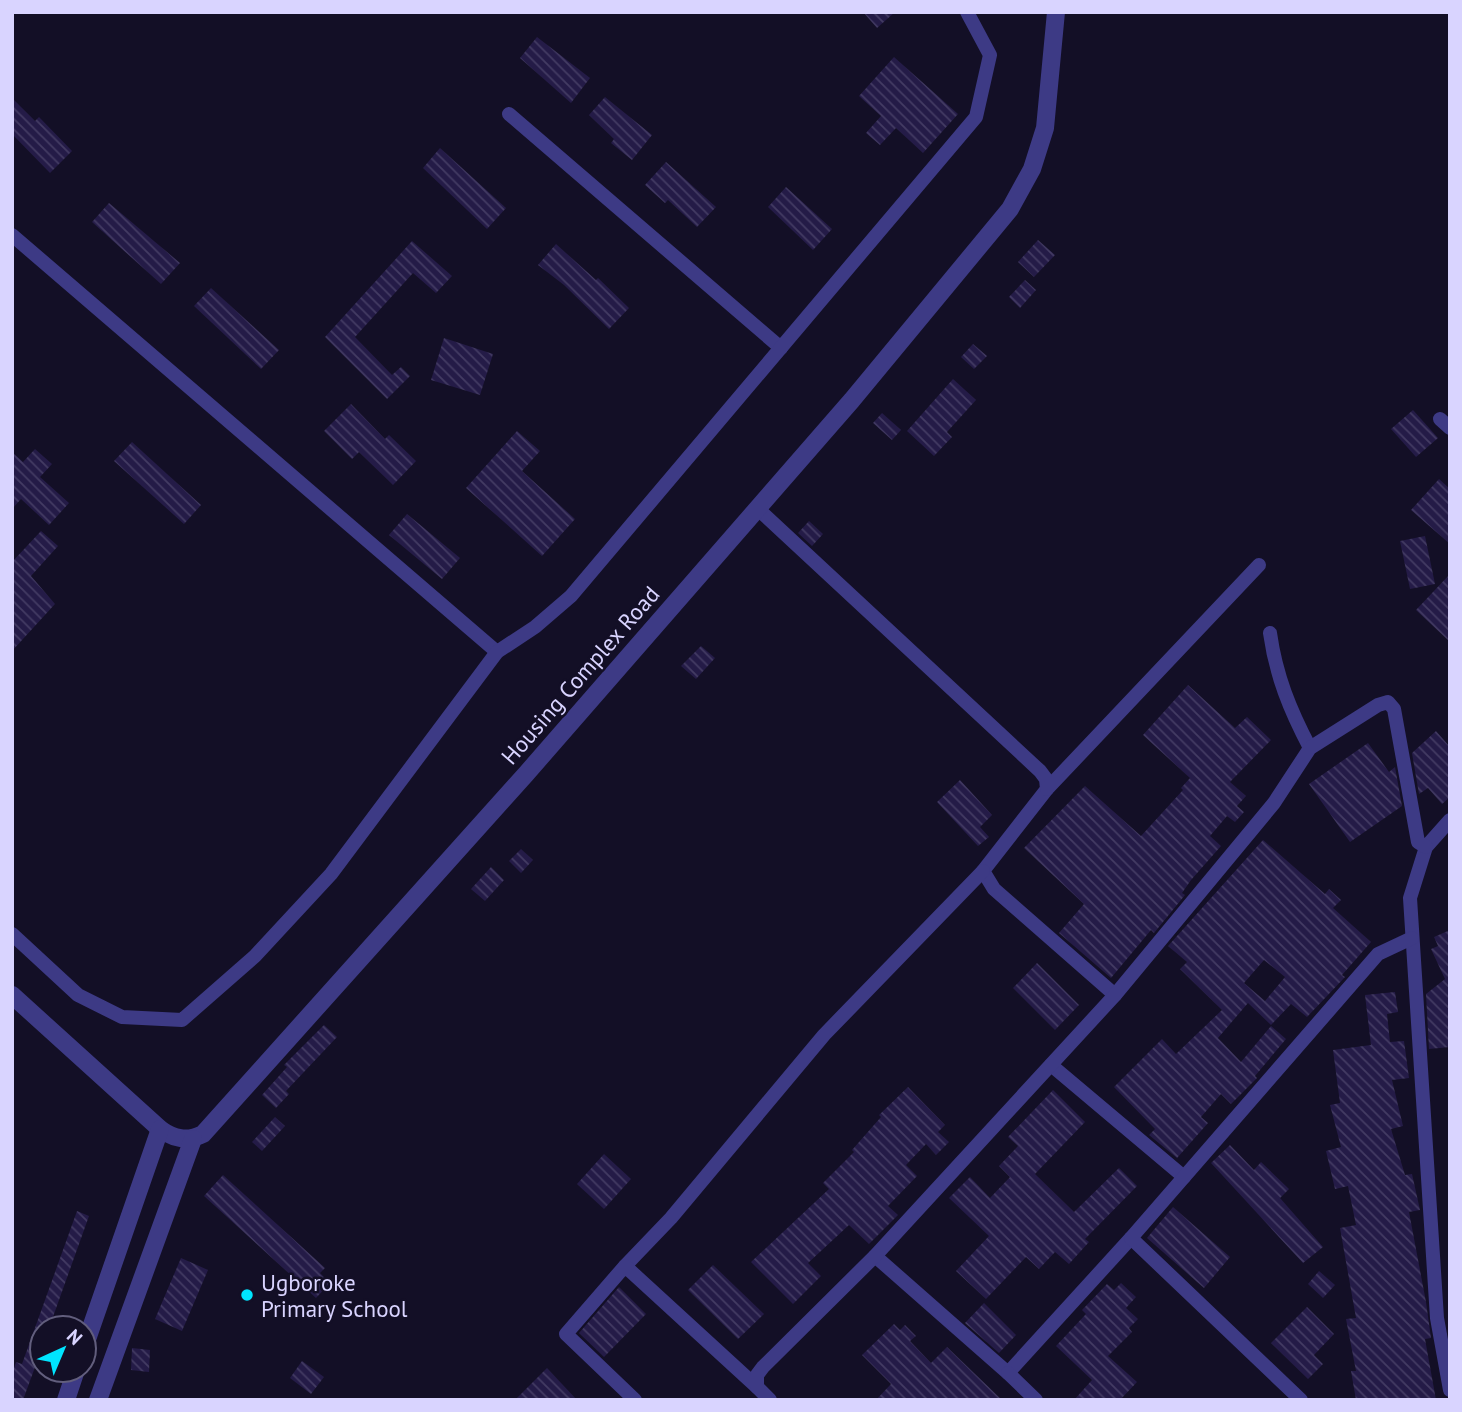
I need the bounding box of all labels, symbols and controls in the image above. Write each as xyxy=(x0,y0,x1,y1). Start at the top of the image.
street label: Housing Complex Road xyxy=(495,580,665,770)
place label: Ugboroke Primary School xyxy=(261,1268,408,1323)
marker: Ugboroke Primary School xyxy=(239,1287,255,1303)
north arrow xyxy=(28,1314,98,1384)
text: N xyxy=(62,1324,88,1350)

